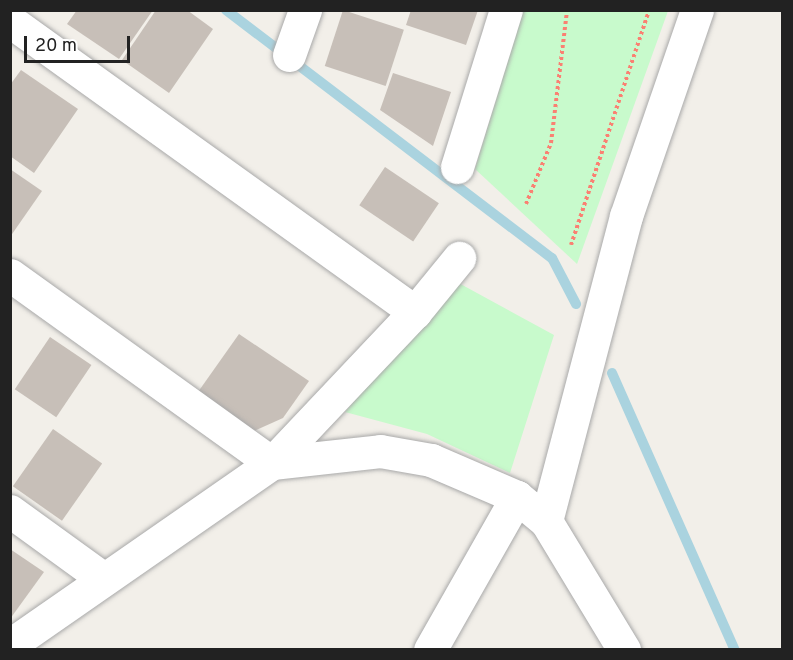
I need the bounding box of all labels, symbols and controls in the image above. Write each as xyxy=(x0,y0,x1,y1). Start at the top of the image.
scale bar xyxy=(27,24,134,62)
text: 20 m xyxy=(35,35,77,58)

